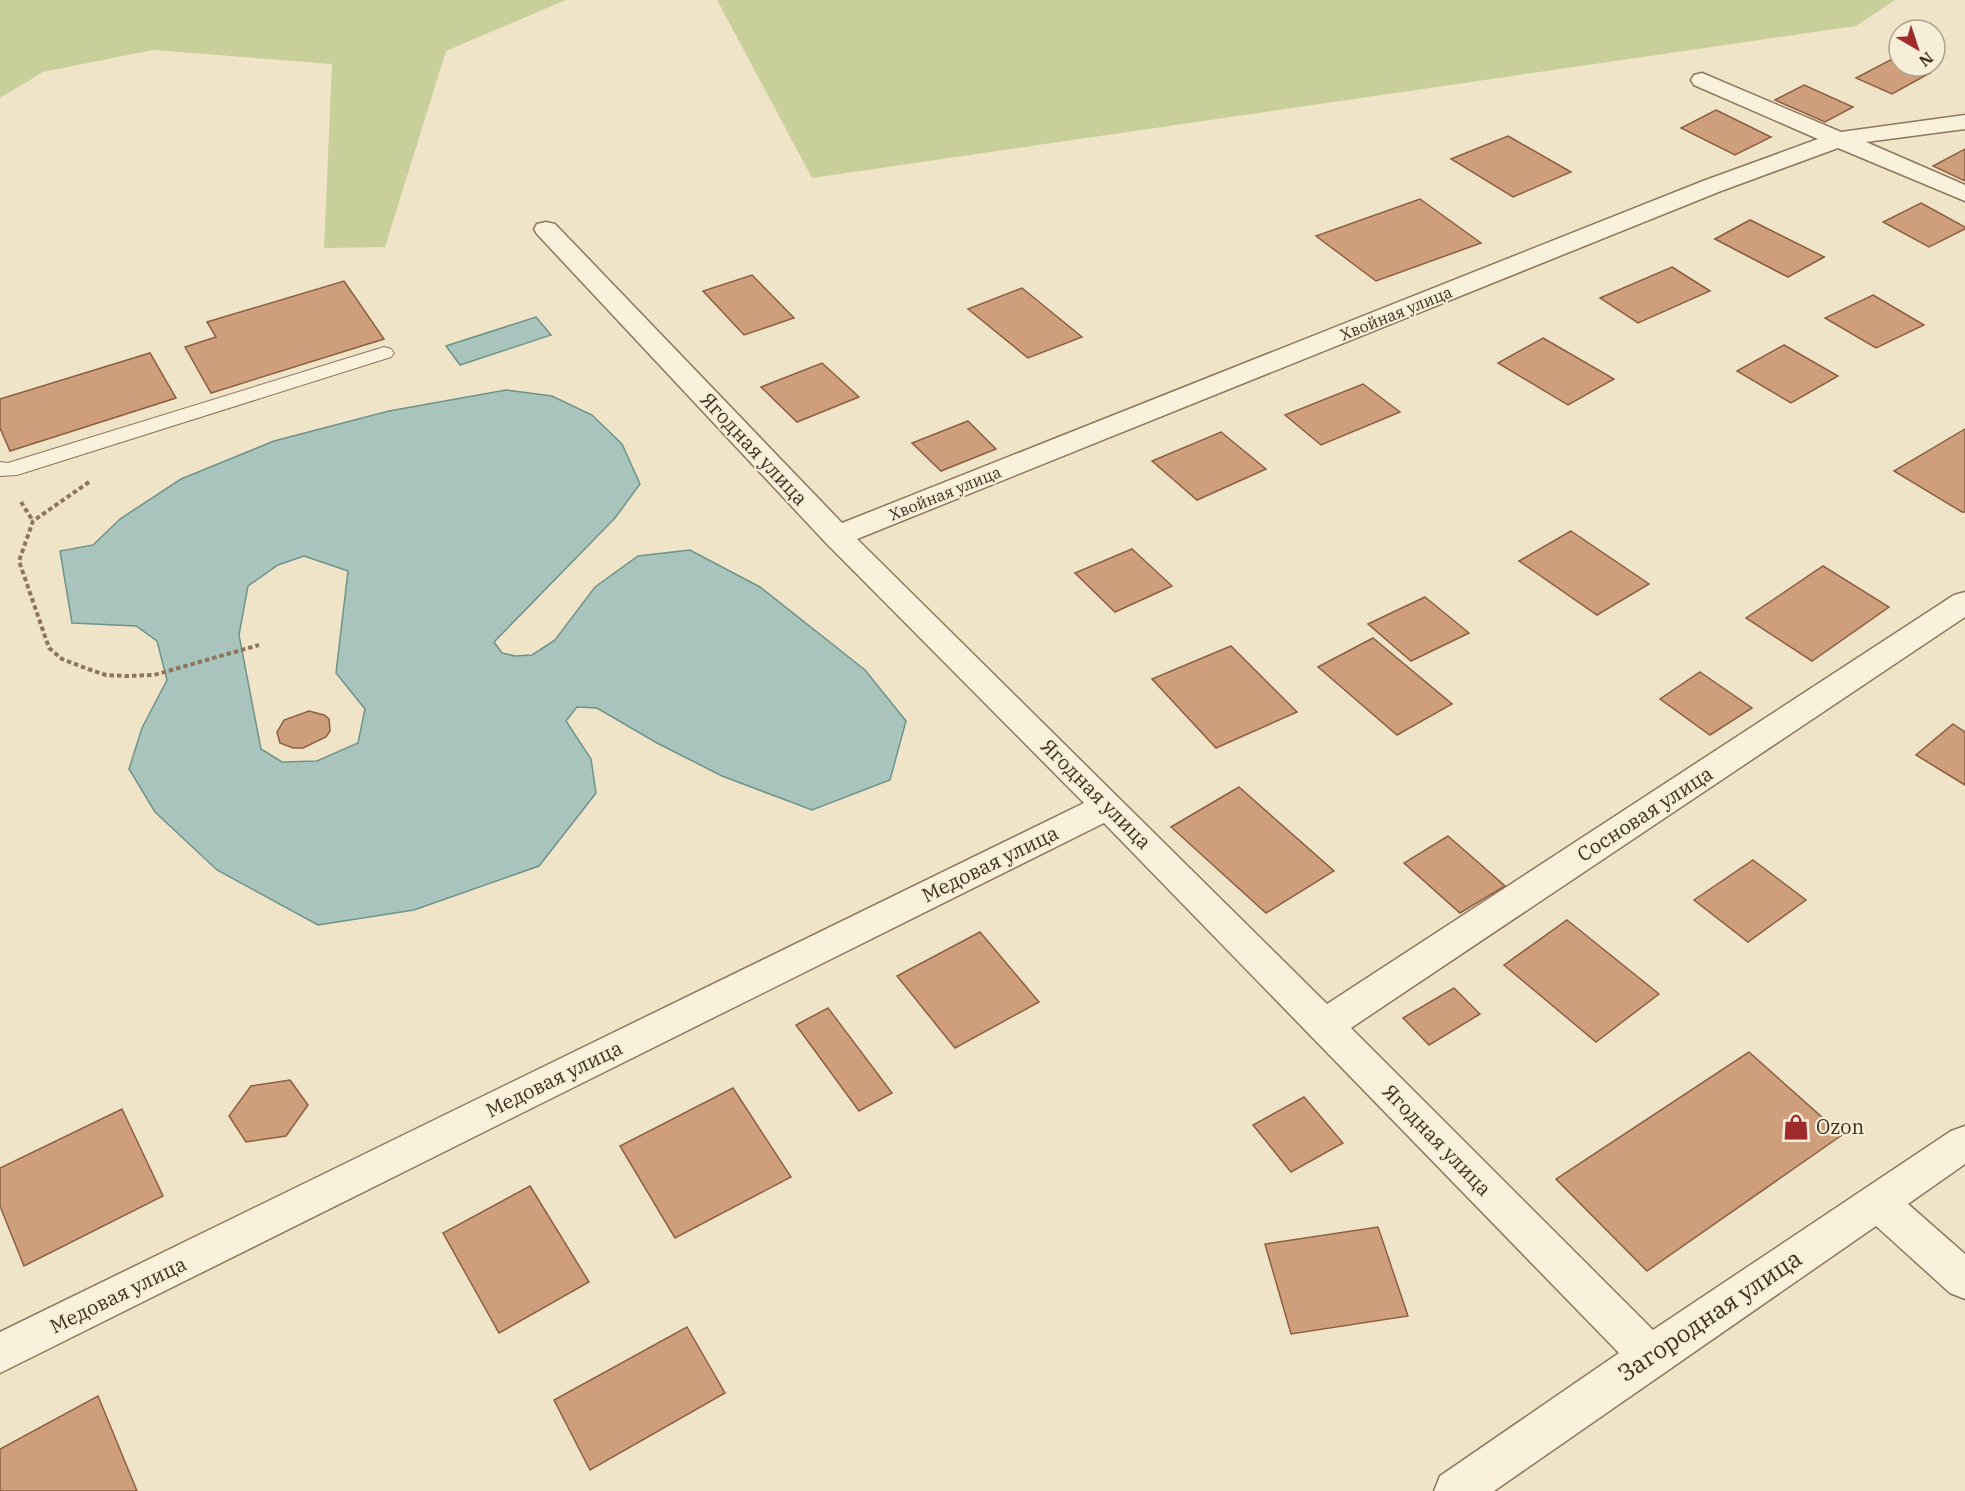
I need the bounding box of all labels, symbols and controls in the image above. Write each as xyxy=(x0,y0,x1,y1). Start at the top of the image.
north arrow xyxy=(1887,18,1947,78)
text: N xyxy=(1915,48,1938,71)
street label: Хвойная улица xyxy=(1337,281,1455,345)
street label: Ягодная улица xyxy=(695,386,814,511)
street label: Хвойная улица xyxy=(886,461,1004,525)
street label: Ягодная улица xyxy=(1035,733,1158,855)
street label: Сосновая улица xyxy=(1572,760,1718,868)
street label: Медовая улица xyxy=(917,819,1063,908)
street label: Медовая улица xyxy=(481,1034,627,1123)
street label: Ягодная улица xyxy=(1377,1078,1498,1202)
shop icon: Ozon xyxy=(1781,1112,1811,1142)
place label: Ozon xyxy=(1816,1113,1865,1140)
street label: Загородная улица xyxy=(1611,1242,1808,1389)
street label: Медовая улица xyxy=(45,1250,191,1339)

